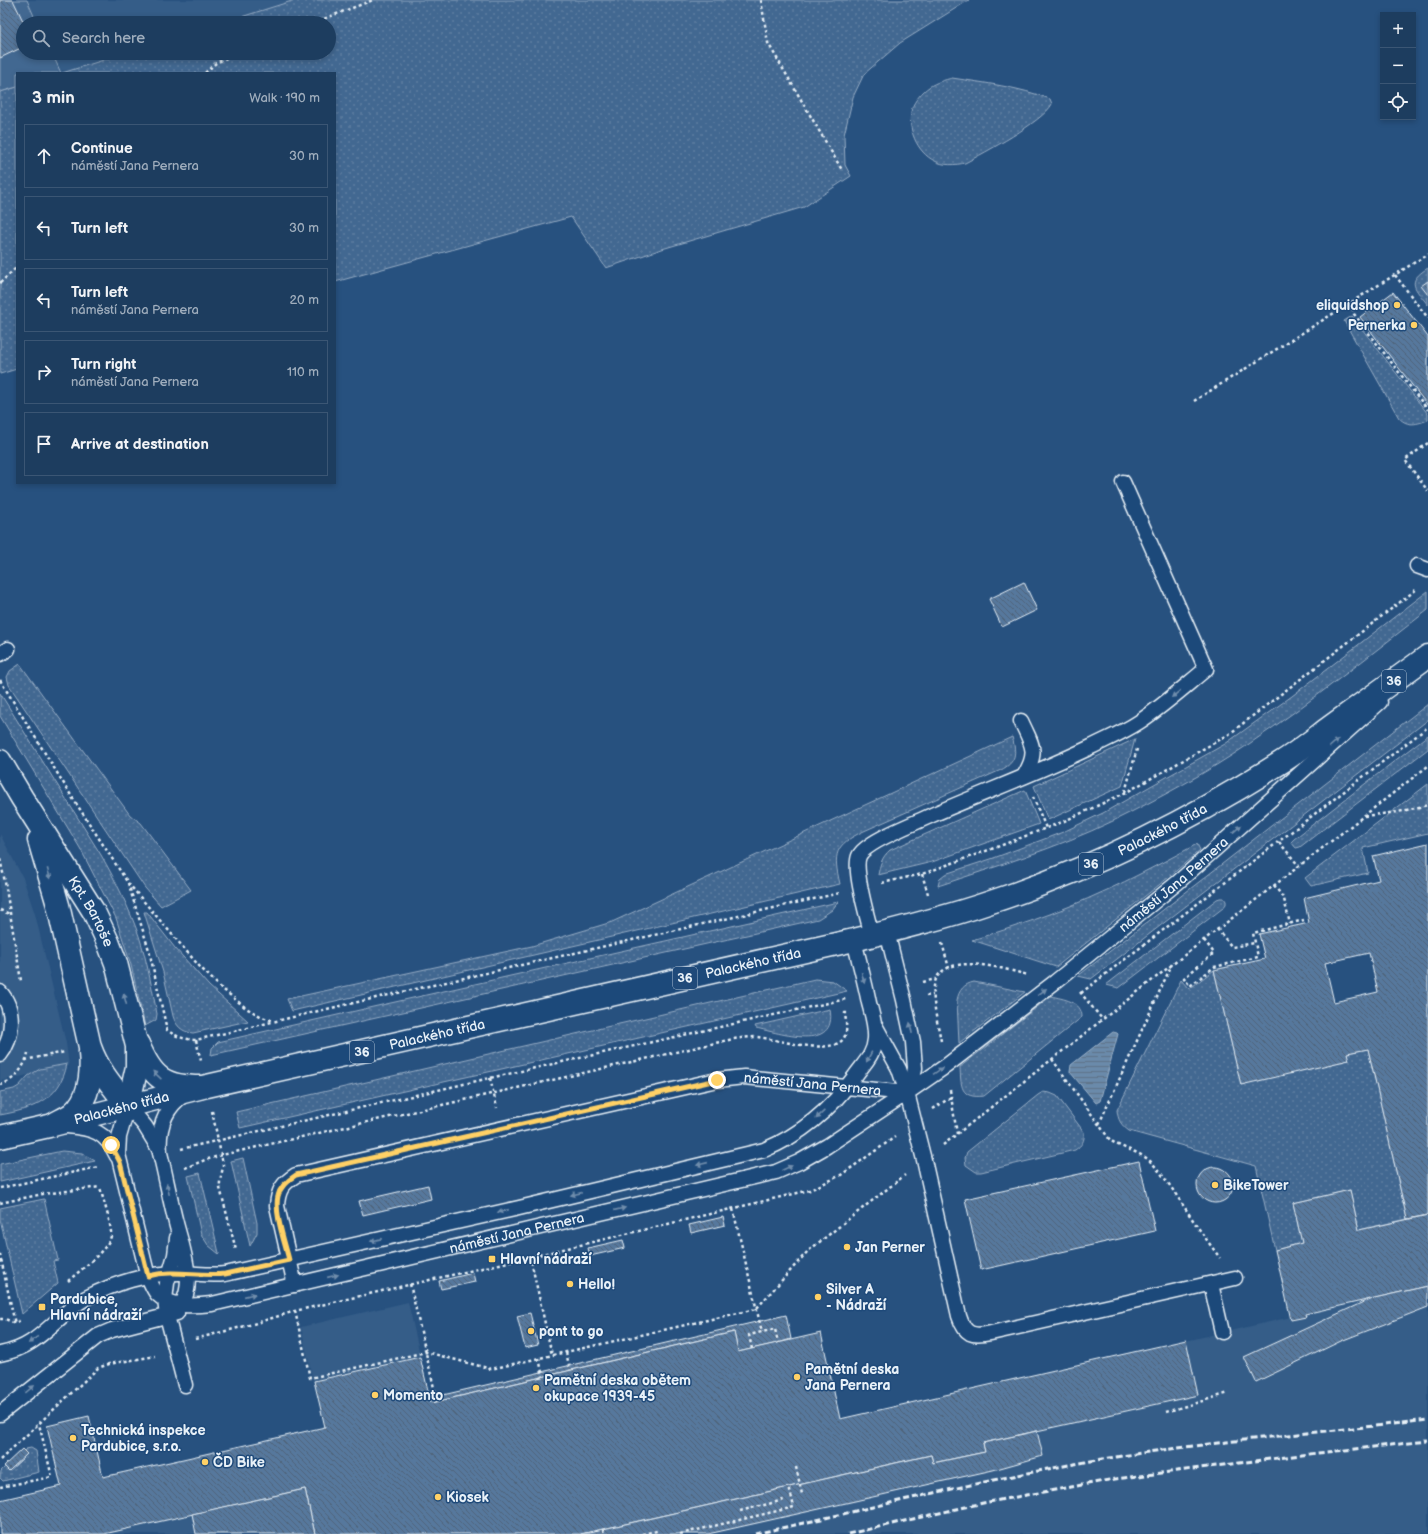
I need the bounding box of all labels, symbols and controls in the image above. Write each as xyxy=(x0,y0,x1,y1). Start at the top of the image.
map controls xyxy=(1380,12,1416,120)
button: + xyxy=(1380,12,1416,48)
search box xyxy=(16,16,336,60)
icon: search xyxy=(30,27,52,49)
text: Search here xyxy=(62,29,145,48)
button: − xyxy=(1380,48,1416,84)
button: locate xyxy=(1380,84,1416,120)
text: 3 min xyxy=(32,88,75,108)
text: Walk · 190 m xyxy=(249,90,320,106)
text: Continue xyxy=(71,139,133,158)
icon: ahead xyxy=(33,145,55,167)
text: 30 m xyxy=(289,148,319,164)
text: náměstí Jana Pernera xyxy=(71,158,199,174)
icon: left xyxy=(33,217,55,239)
text: Turn left xyxy=(71,219,128,238)
text: 30 m xyxy=(289,220,319,236)
text: Turn left xyxy=(71,283,128,302)
icon: left xyxy=(33,289,55,311)
text: 20 m xyxy=(289,292,319,308)
place label: eliquidshop xyxy=(1316,297,1389,314)
marker: eliquidshop xyxy=(1392,300,1402,310)
text: náměstí Jana Pernera xyxy=(71,302,199,318)
place label: Pernerka xyxy=(1348,317,1406,334)
marker: Pernerka xyxy=(1409,320,1419,330)
text: Turn right xyxy=(71,355,136,374)
icon: right xyxy=(33,361,55,383)
text: 110 m xyxy=(287,364,319,380)
text: náměstí Jana Pernera xyxy=(71,374,199,390)
icon: arrive xyxy=(33,433,55,455)
text: Arrive at destination xyxy=(71,435,209,454)
road number: 36 xyxy=(1382,670,1406,692)
one-way arrow xyxy=(1170,690,1181,699)
one-way arrow xyxy=(1329,738,1340,747)
street label: Palackého třída xyxy=(1115,800,1210,859)
one-way arrow xyxy=(1232,824,1242,834)
street label: náměstí Jana Pernera xyxy=(1115,833,1231,935)
road number: 36 xyxy=(1079,853,1103,875)
one-way arrow xyxy=(46,868,52,880)
street label: Kpt. Bartoše xyxy=(65,873,117,949)
street label: Palackého třída xyxy=(704,944,803,982)
road number: 36 xyxy=(673,967,697,989)
one-way arrow xyxy=(861,972,867,984)
one-way arrow xyxy=(1036,987,1047,996)
one-way arrow xyxy=(122,993,128,1005)
street label: Palackého třída xyxy=(388,1015,487,1053)
one-way arrow xyxy=(907,1022,913,1035)
road number: 36 xyxy=(350,1041,374,1063)
one-way arrow xyxy=(866,1051,872,1062)
one-way arrow xyxy=(933,1067,944,1075)
street label: náměstí Jana Pernera xyxy=(743,1069,882,1099)
one-way arrow xyxy=(152,1070,162,1079)
route end xyxy=(708,1071,726,1089)
street label: Palackého třída xyxy=(72,1087,171,1128)
one-way arrow xyxy=(815,1110,825,1120)
route start xyxy=(102,1136,120,1154)
one-way arrow xyxy=(696,1162,709,1168)
one-way arrow xyxy=(782,1164,794,1170)
place label: BikeTower xyxy=(1223,1177,1289,1194)
marker: BikeTower xyxy=(1210,1180,1220,1190)
one-way arrow xyxy=(165,1183,171,1195)
one-way arrow xyxy=(570,1192,582,1198)
one-way arrow xyxy=(614,1205,627,1211)
street label: náměstí Jana Pernera xyxy=(448,1209,586,1257)
one-way arrow xyxy=(497,1209,509,1215)
one-way arrow xyxy=(370,1238,383,1244)
place label: Jan Perner xyxy=(855,1239,925,1256)
marker: Jan Perner xyxy=(842,1242,852,1252)
place label: Hlavní nádraží xyxy=(500,1251,592,1268)
marker: Hlavní nádraží xyxy=(487,1254,497,1264)
one-way arrow xyxy=(327,1273,339,1279)
place label: Hello! xyxy=(578,1276,615,1293)
marker: Hello! xyxy=(565,1279,575,1289)
place label: Silver A - Nádraží xyxy=(826,1281,887,1314)
place label: Pardubice, Hlavní nádraží xyxy=(50,1291,142,1324)
one-way arrow xyxy=(244,1292,256,1298)
marker: Silver A - Nádraží xyxy=(813,1292,823,1302)
marker: Pardubice, Hlavní nádraží xyxy=(37,1302,47,1312)
place label: pont to go xyxy=(539,1323,603,1340)
marker: pont to go xyxy=(526,1326,536,1336)
one-way arrow xyxy=(27,1336,38,1344)
place label: Pamětní deska Jana Pernera xyxy=(805,1361,899,1394)
place label: Pamětní deska obětem okupace 1939-45 xyxy=(544,1372,691,1405)
marker: Pamětní deska Jana Pernera xyxy=(792,1372,802,1382)
marker: Pamětní deska obětem okupace 1939-45 xyxy=(531,1383,541,1393)
one-way arrow xyxy=(25,1385,36,1394)
place label: Momento xyxy=(383,1387,443,1404)
marker: Momento xyxy=(370,1390,380,1400)
place label: Technická inspekce Pardubice, s.r.o. xyxy=(81,1422,206,1455)
marker: Technická inspekce Pardubice, s.r.o. xyxy=(68,1433,78,1443)
place label: ČD Bike xyxy=(213,1452,265,1471)
marker: ČD Bike xyxy=(200,1457,210,1467)
place label: Kiosek xyxy=(446,1489,490,1506)
marker: Kiosek xyxy=(433,1492,443,1502)

